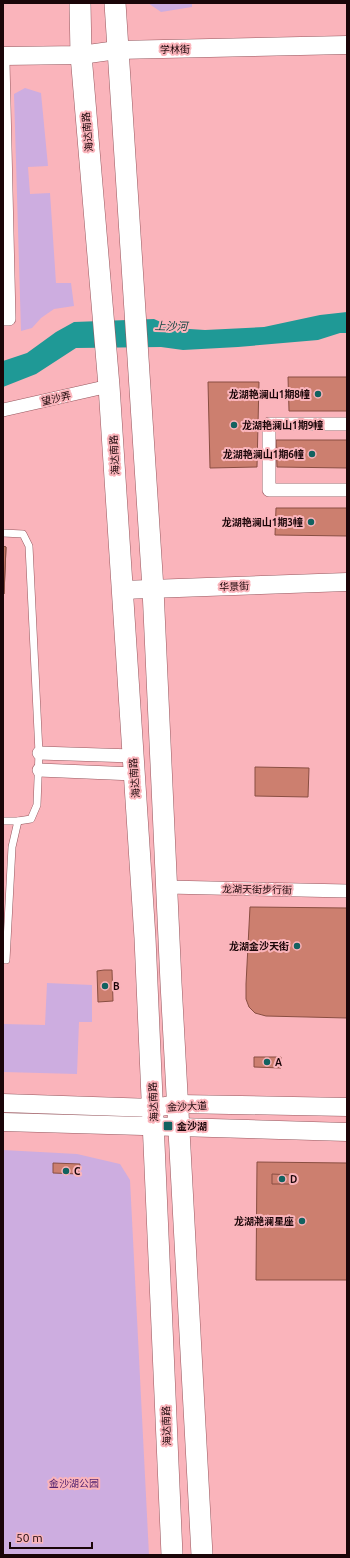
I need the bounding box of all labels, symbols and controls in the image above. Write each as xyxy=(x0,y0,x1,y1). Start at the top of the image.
street label: 学林街 xyxy=(160,44,190,55)
street label: 海达南路 xyxy=(80,112,95,152)
water label: 上沙河 xyxy=(154,320,190,332)
place label: 龙湖艳澜山1期8幢 xyxy=(229,388,310,400)
marker: 龙湖艳澜山1期8幢 xyxy=(313,389,323,399)
street label: 望沙弄 xyxy=(40,390,72,407)
place label: 龙湖艳澜山1期9幢 xyxy=(242,419,323,431)
marker: 龙湖艳澜山1期9幢 xyxy=(229,420,239,430)
street label: 海达南路 xyxy=(108,435,121,475)
place label: 龙湖艳澜山1期6幢 xyxy=(223,448,304,460)
marker: 龙湖艳澜山1期6幢 xyxy=(307,449,317,459)
place label: 龙湖艳澜山1期3幢 xyxy=(222,516,303,528)
marker: 龙湖艳澜山1期3幢 xyxy=(306,517,316,527)
street label: 华景街 xyxy=(219,580,249,593)
street label: 海达南路 xyxy=(128,758,141,798)
street label: 龙湖天街步行街 xyxy=(222,883,292,896)
place label: 龙湖金沙天街 xyxy=(229,940,289,952)
marker: 龙湖金沙天街 xyxy=(292,941,302,951)
marker: B xyxy=(100,981,110,991)
place label: B xyxy=(113,981,120,992)
marker: A xyxy=(262,1057,272,1067)
place label: A xyxy=(275,1057,282,1068)
street label: 海达南路 xyxy=(147,1082,160,1122)
street label: 金沙大道 xyxy=(167,1100,207,1113)
marker: 金沙湖 xyxy=(162,1120,174,1132)
place label: 金沙湖 xyxy=(176,1120,207,1132)
marker: C xyxy=(61,1166,71,1176)
place label: C xyxy=(74,1166,81,1177)
marker: D xyxy=(277,1174,287,1184)
place label: D xyxy=(290,1174,297,1185)
place label: 龙湖滟澜星座 xyxy=(234,1215,294,1227)
marker: 龙湖滟澜星座 xyxy=(297,1216,307,1226)
street label: 海达南路 xyxy=(160,1406,173,1446)
park label: 金沙湖公园 xyxy=(49,1478,99,1489)
scale bar xyxy=(10,1524,92,1550)
text: 50 m xyxy=(16,1531,43,1544)

